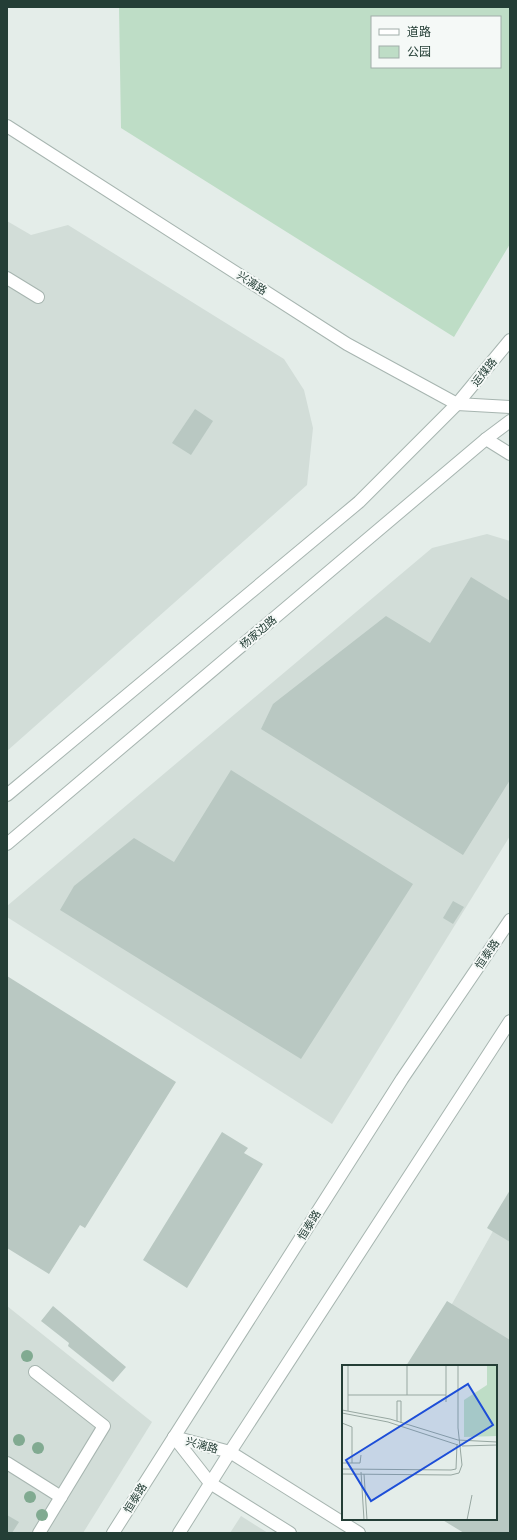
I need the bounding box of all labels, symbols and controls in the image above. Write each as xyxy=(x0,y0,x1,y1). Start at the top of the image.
legend xyxy=(371,16,501,68)
text: 道路 xyxy=(407,25,431,41)
text: 公园 xyxy=(407,45,431,61)
street label: 兴漓路 xyxy=(234,269,269,299)
street label: 运煤路 xyxy=(469,355,501,390)
street label: 杨家边路 xyxy=(237,613,280,652)
street label: 恒泰路 xyxy=(473,937,503,972)
street label: 恒泰路 xyxy=(295,1208,325,1243)
inset map xyxy=(342,1365,497,1520)
street label: 兴漓路 xyxy=(184,1435,219,1457)
street label: 恒泰路 xyxy=(121,1481,151,1516)

